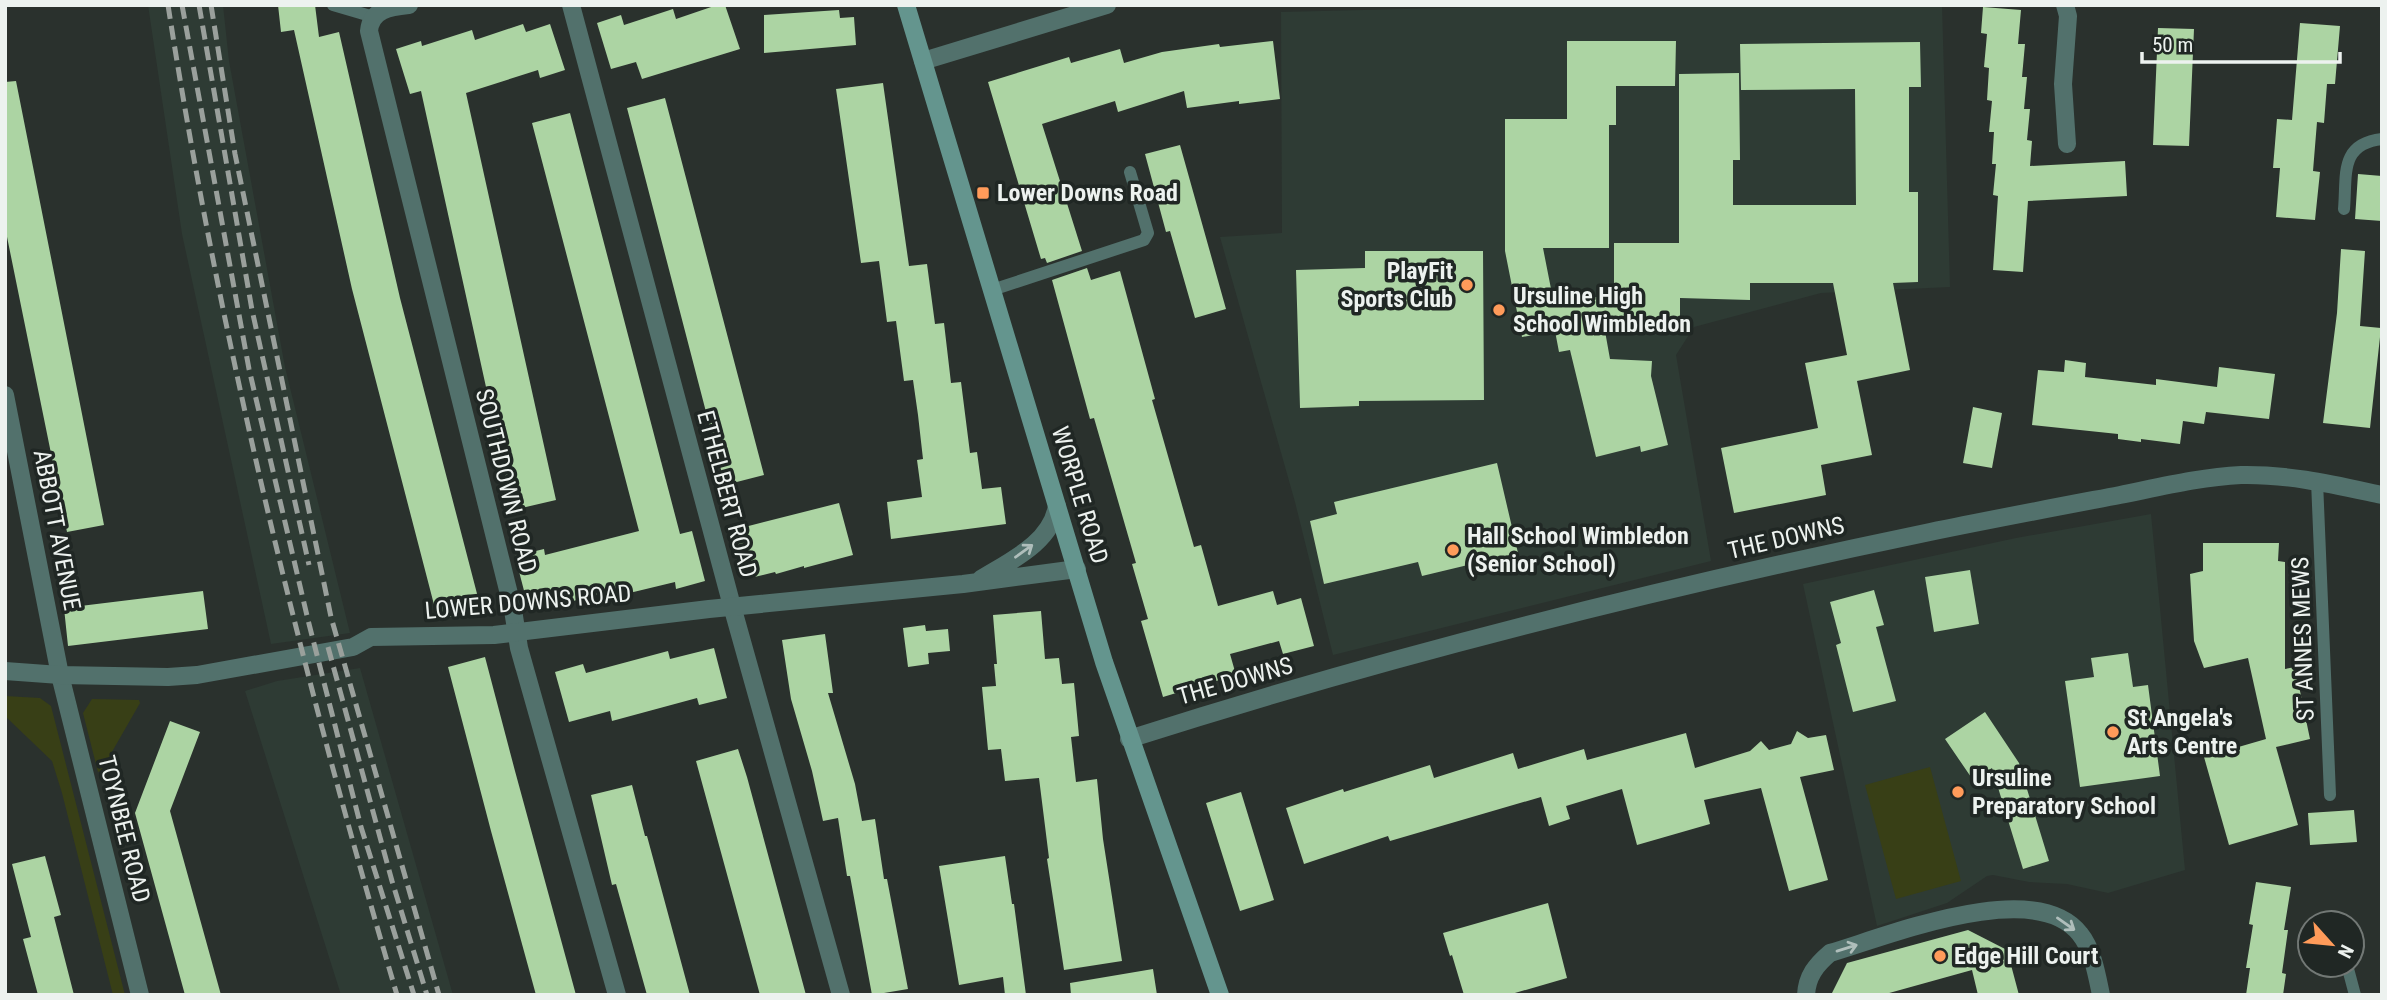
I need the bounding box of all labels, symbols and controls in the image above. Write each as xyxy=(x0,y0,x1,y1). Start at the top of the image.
scale bar xyxy=(2142,21,2340,65)
text: 50 m xyxy=(2152,33,2193,57)
place label: Lower Downs Road xyxy=(997,179,1178,207)
marker: Lower Downs Road xyxy=(975,185,991,201)
place label: PlayFit Sports Club xyxy=(1341,257,1453,313)
marker: PlayFit Sports Club xyxy=(1459,277,1475,293)
place label: Ursuline High School Wimbledon xyxy=(1513,282,1691,338)
marker: Ursuline High School Wimbledon xyxy=(1491,302,1507,318)
street label: SOUTHDOWN ROAD xyxy=(470,386,542,576)
street label: ETHELBERT ROAD xyxy=(691,407,763,581)
street label: WORPLE ROAD xyxy=(1046,423,1114,567)
street label: ABBOTT AVENUE xyxy=(28,447,86,613)
street label: THE DOWNS xyxy=(1725,511,1847,565)
place label: Hall School Wimbledon (Senior School) xyxy=(1467,522,1689,578)
marker: Hall School Wimbledon (Senior School) xyxy=(1445,542,1461,558)
one-way arrow xyxy=(1014,544,1033,558)
street label: ST ANNES MEWS xyxy=(2286,556,2320,722)
street label: LOWER DOWNS ROAD xyxy=(424,579,632,625)
street label: THE DOWNS xyxy=(1174,651,1296,711)
place label: St Angela's Arts Centre xyxy=(2127,704,2237,760)
marker: St Angela's Arts Centre xyxy=(2105,724,2121,740)
street label: TOYNBEE ROAD xyxy=(92,753,156,905)
place label: Ursuline Preparatory School xyxy=(1972,764,2156,820)
marker: Ursuline Preparatory School xyxy=(1950,784,1966,800)
north arrow xyxy=(2296,909,2366,979)
one-way arrow xyxy=(2056,917,2075,931)
one-way arrow xyxy=(1836,941,1858,954)
text: N xyxy=(2333,941,2359,962)
place label: Edge Hill Court xyxy=(1954,942,2098,970)
marker: Edge Hill Court xyxy=(1932,948,1948,964)

